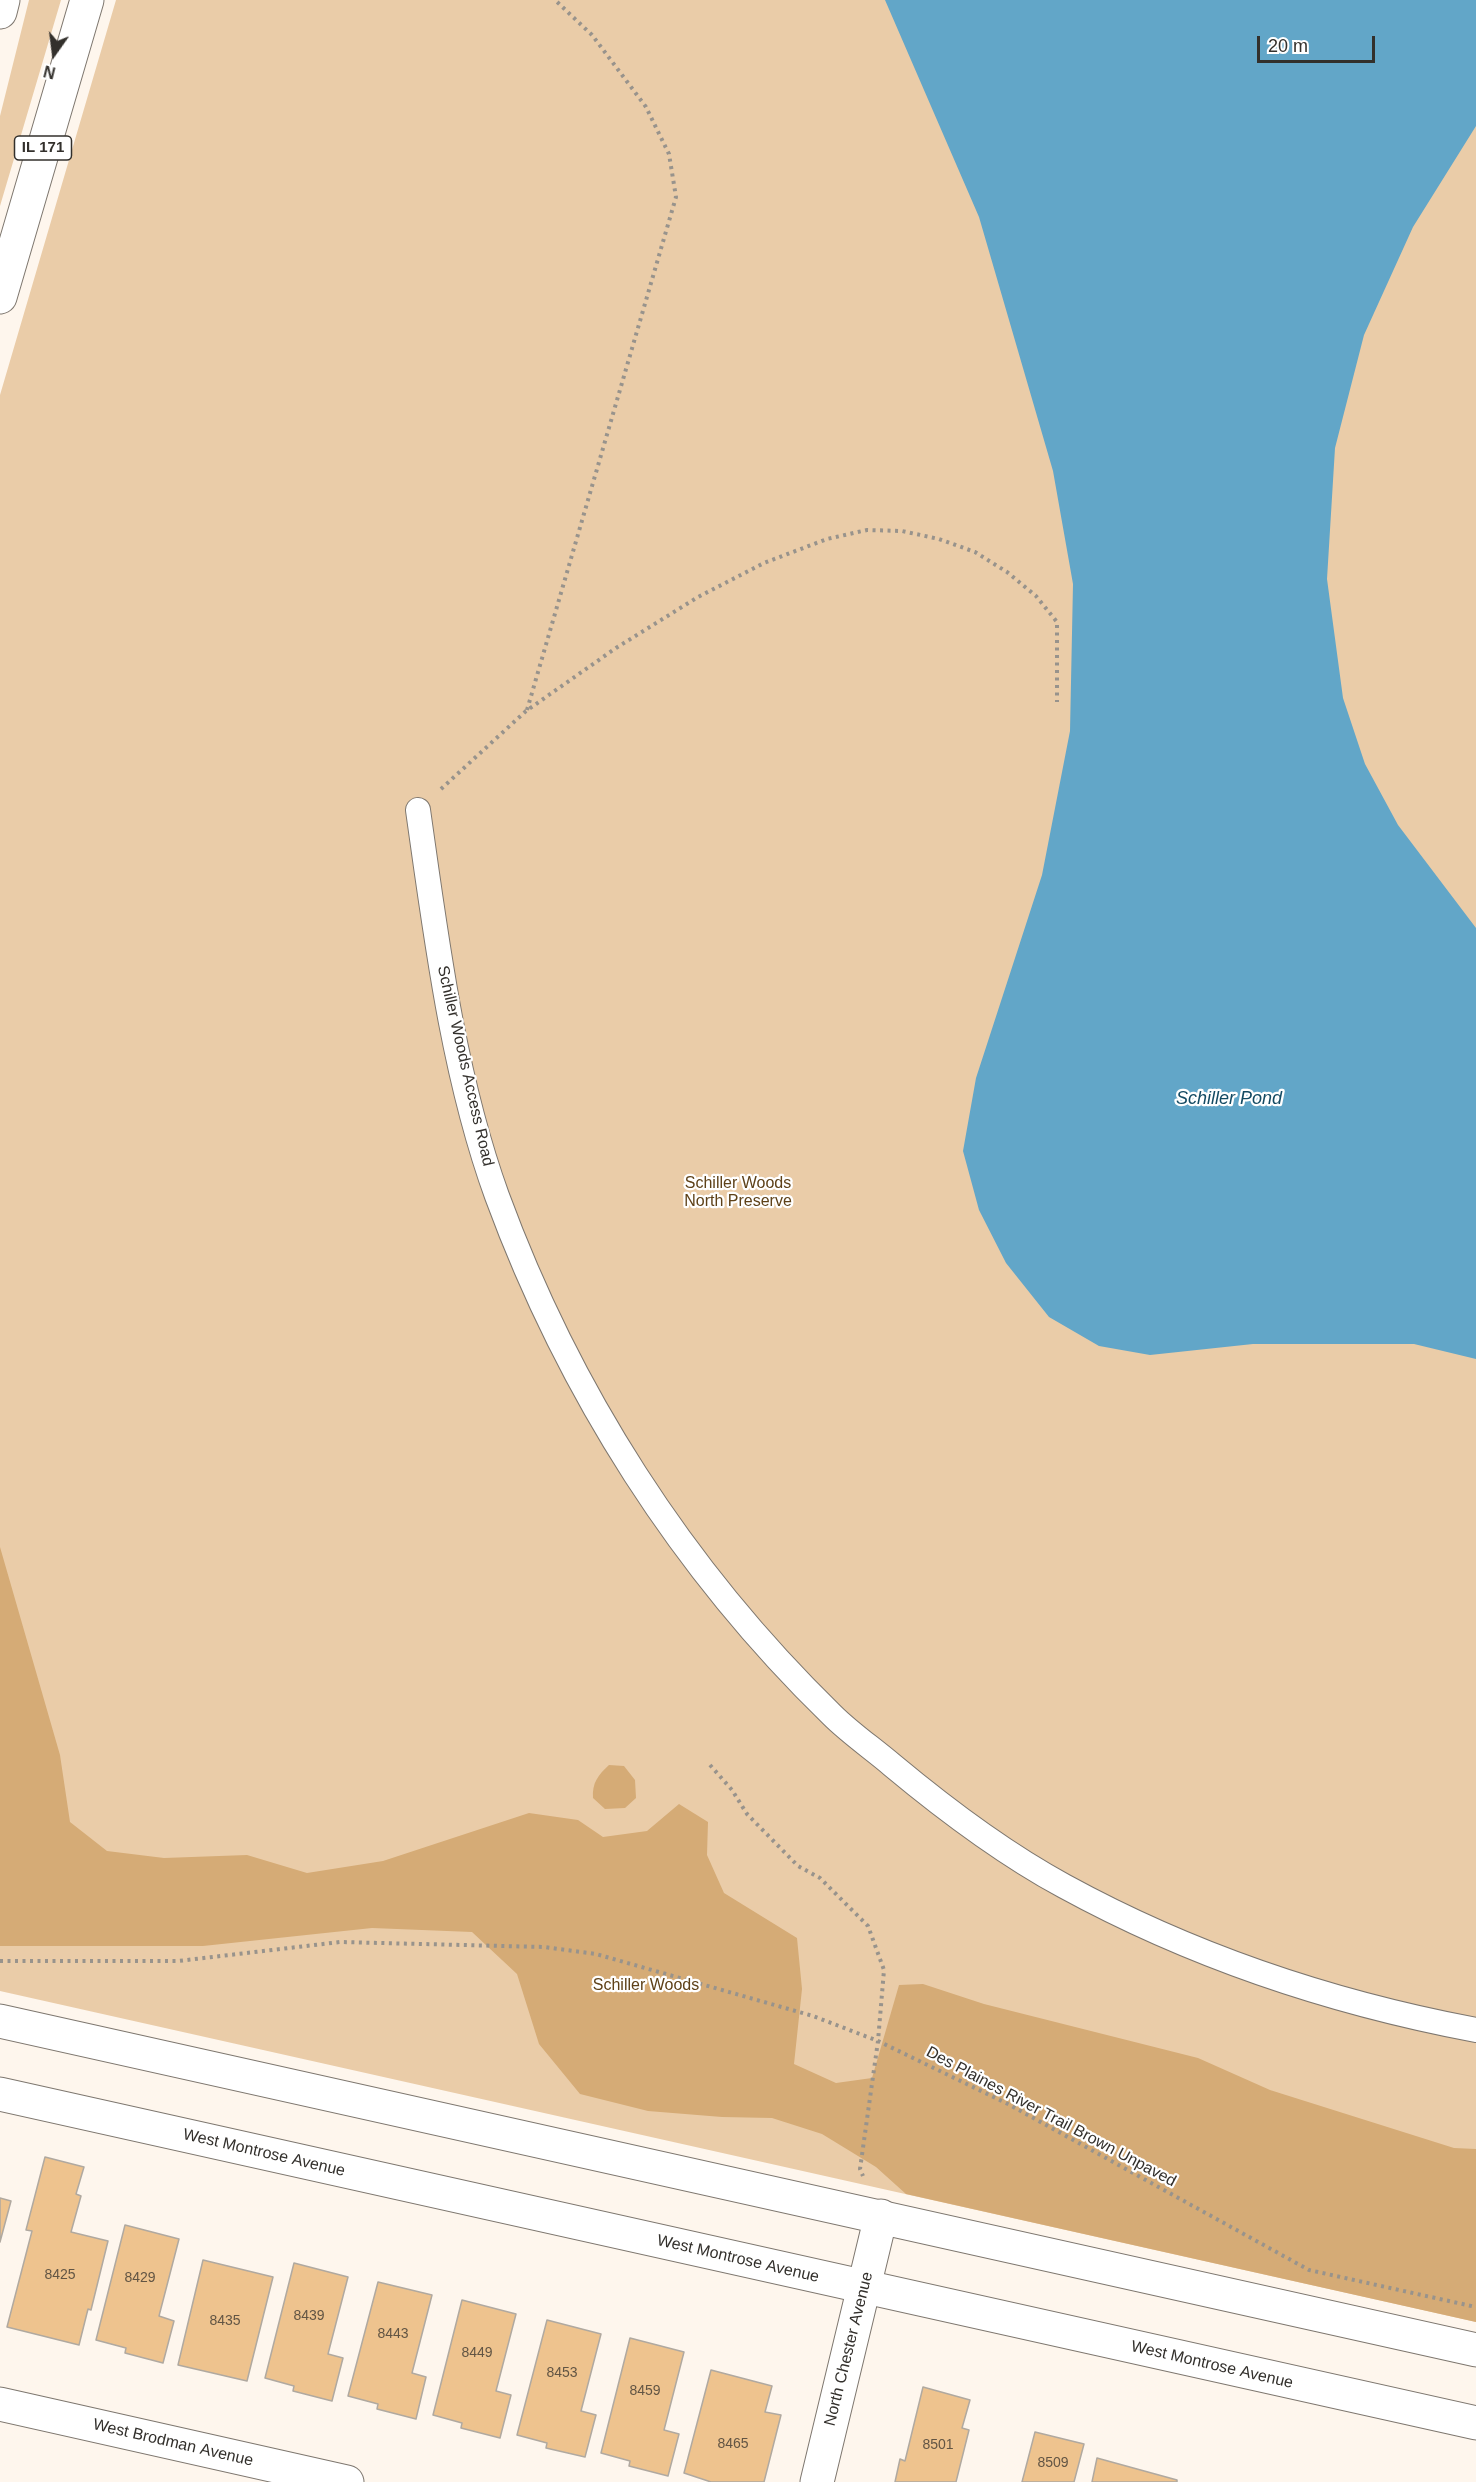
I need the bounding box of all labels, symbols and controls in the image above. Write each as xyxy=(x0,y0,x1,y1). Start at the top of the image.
north arrow xyxy=(24,24,84,84)
scale bar xyxy=(1260,24,1378,62)
text: 20 m xyxy=(1268,36,1308,56)
text: N xyxy=(42,62,57,82)
road number: IL 171 xyxy=(15,136,72,160)
street label: Schiller Woods Access Road xyxy=(433,964,497,1168)
water label: Schiller Pond xyxy=(1176,1088,1282,1110)
park label: Schiller Woods North Preserve xyxy=(684,1174,792,1212)
park label: Schiller Woods xyxy=(593,1976,699,1996)
street label: Des Plaines River Trail Brown Unpaved xyxy=(923,2043,1179,2191)
street label: West Montrose Avenue xyxy=(181,2125,347,2181)
street label: West Montrose Avenue xyxy=(655,2231,821,2287)
house number: 8425 xyxy=(44,2267,76,2283)
house number: 8429 xyxy=(124,2270,156,2286)
street label: North Chester Avenue xyxy=(821,2270,877,2428)
house number: 8439 xyxy=(293,2308,325,2324)
house number: 8435 xyxy=(209,2313,241,2329)
house number: 8443 xyxy=(377,2326,409,2342)
street label: West Montrose Avenue xyxy=(1129,2337,1295,2393)
house number: 8449 xyxy=(461,2345,493,2361)
house number: 8453 xyxy=(546,2365,578,2381)
house number: 8459 xyxy=(629,2383,661,2399)
street label: West Brodman Avenue xyxy=(91,2415,255,2471)
house number: 8465 xyxy=(717,2436,749,2452)
house number: 8501 xyxy=(922,2437,954,2453)
house number: 8509 xyxy=(1037,2455,1069,2471)

